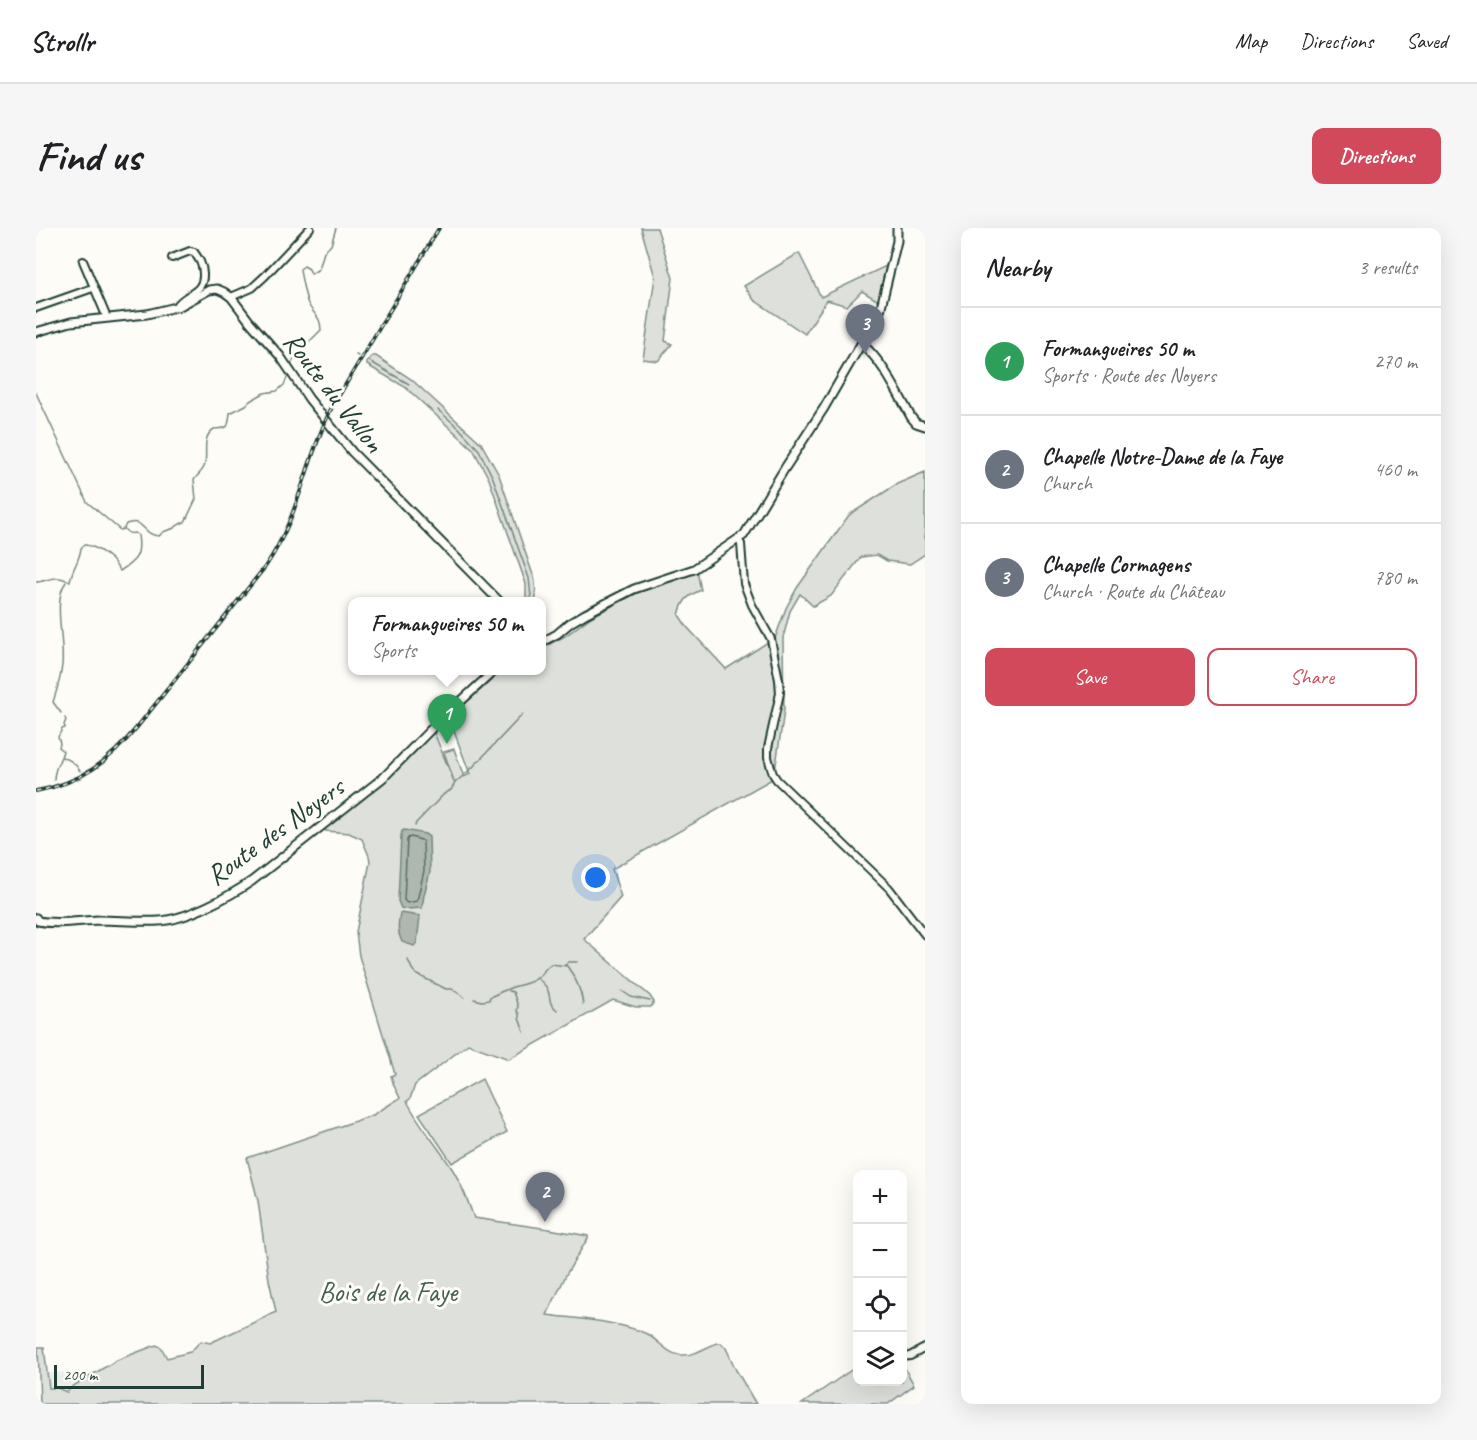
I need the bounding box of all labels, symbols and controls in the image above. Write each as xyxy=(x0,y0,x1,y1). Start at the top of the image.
text: Strollr xyxy=(30,24,94,59)
text: Map xyxy=(1235,28,1267,54)
text: Directions xyxy=(1300,28,1373,54)
text: Saved xyxy=(1406,28,1447,54)
button: Directions xyxy=(1312,128,1441,184)
text: Find us xyxy=(36,130,141,183)
text: Nearby xyxy=(985,251,1050,284)
text: 3 results xyxy=(1358,255,1417,280)
pin: 3 xyxy=(846,304,884,354)
street label: Route du Vallon xyxy=(276,325,392,460)
text: Formangueires 50 m xyxy=(1042,335,1194,363)
text: 1 xyxy=(1000,349,1009,374)
text: 270 m xyxy=(1374,349,1417,374)
text: Sports · Route des Noyers xyxy=(1042,363,1216,388)
text: Chapelle Notre-Dame de la Faye xyxy=(1042,443,1282,471)
text: 2 xyxy=(1000,457,1009,482)
text: 460 m xyxy=(1374,457,1417,482)
text: Church xyxy=(1042,471,1092,496)
text: Chapelle Cormagens xyxy=(1042,551,1190,579)
text: 3 xyxy=(1000,565,1009,590)
text: 780 m xyxy=(1374,565,1417,590)
text: Church · Route du Château xyxy=(1042,579,1224,604)
popup xyxy=(348,597,546,675)
text: Formangueires 50 m xyxy=(371,610,523,638)
text: Sports xyxy=(371,638,416,663)
button: Save xyxy=(985,648,1195,706)
button: Share xyxy=(1207,648,1417,706)
pin: 1 xyxy=(428,694,466,744)
street label: Route des Noyers xyxy=(199,768,353,893)
your location xyxy=(581,863,610,892)
map controls xyxy=(853,1170,907,1386)
button: + xyxy=(853,1170,907,1224)
pin: 2 xyxy=(526,1172,564,1222)
button: − xyxy=(853,1224,907,1278)
park label: Bois de la Faye xyxy=(319,1274,459,1309)
button: locate xyxy=(853,1278,907,1332)
button: layers xyxy=(853,1332,907,1386)
scale bar xyxy=(54,1362,204,1390)
text: 200 m xyxy=(63,1365,97,1385)

